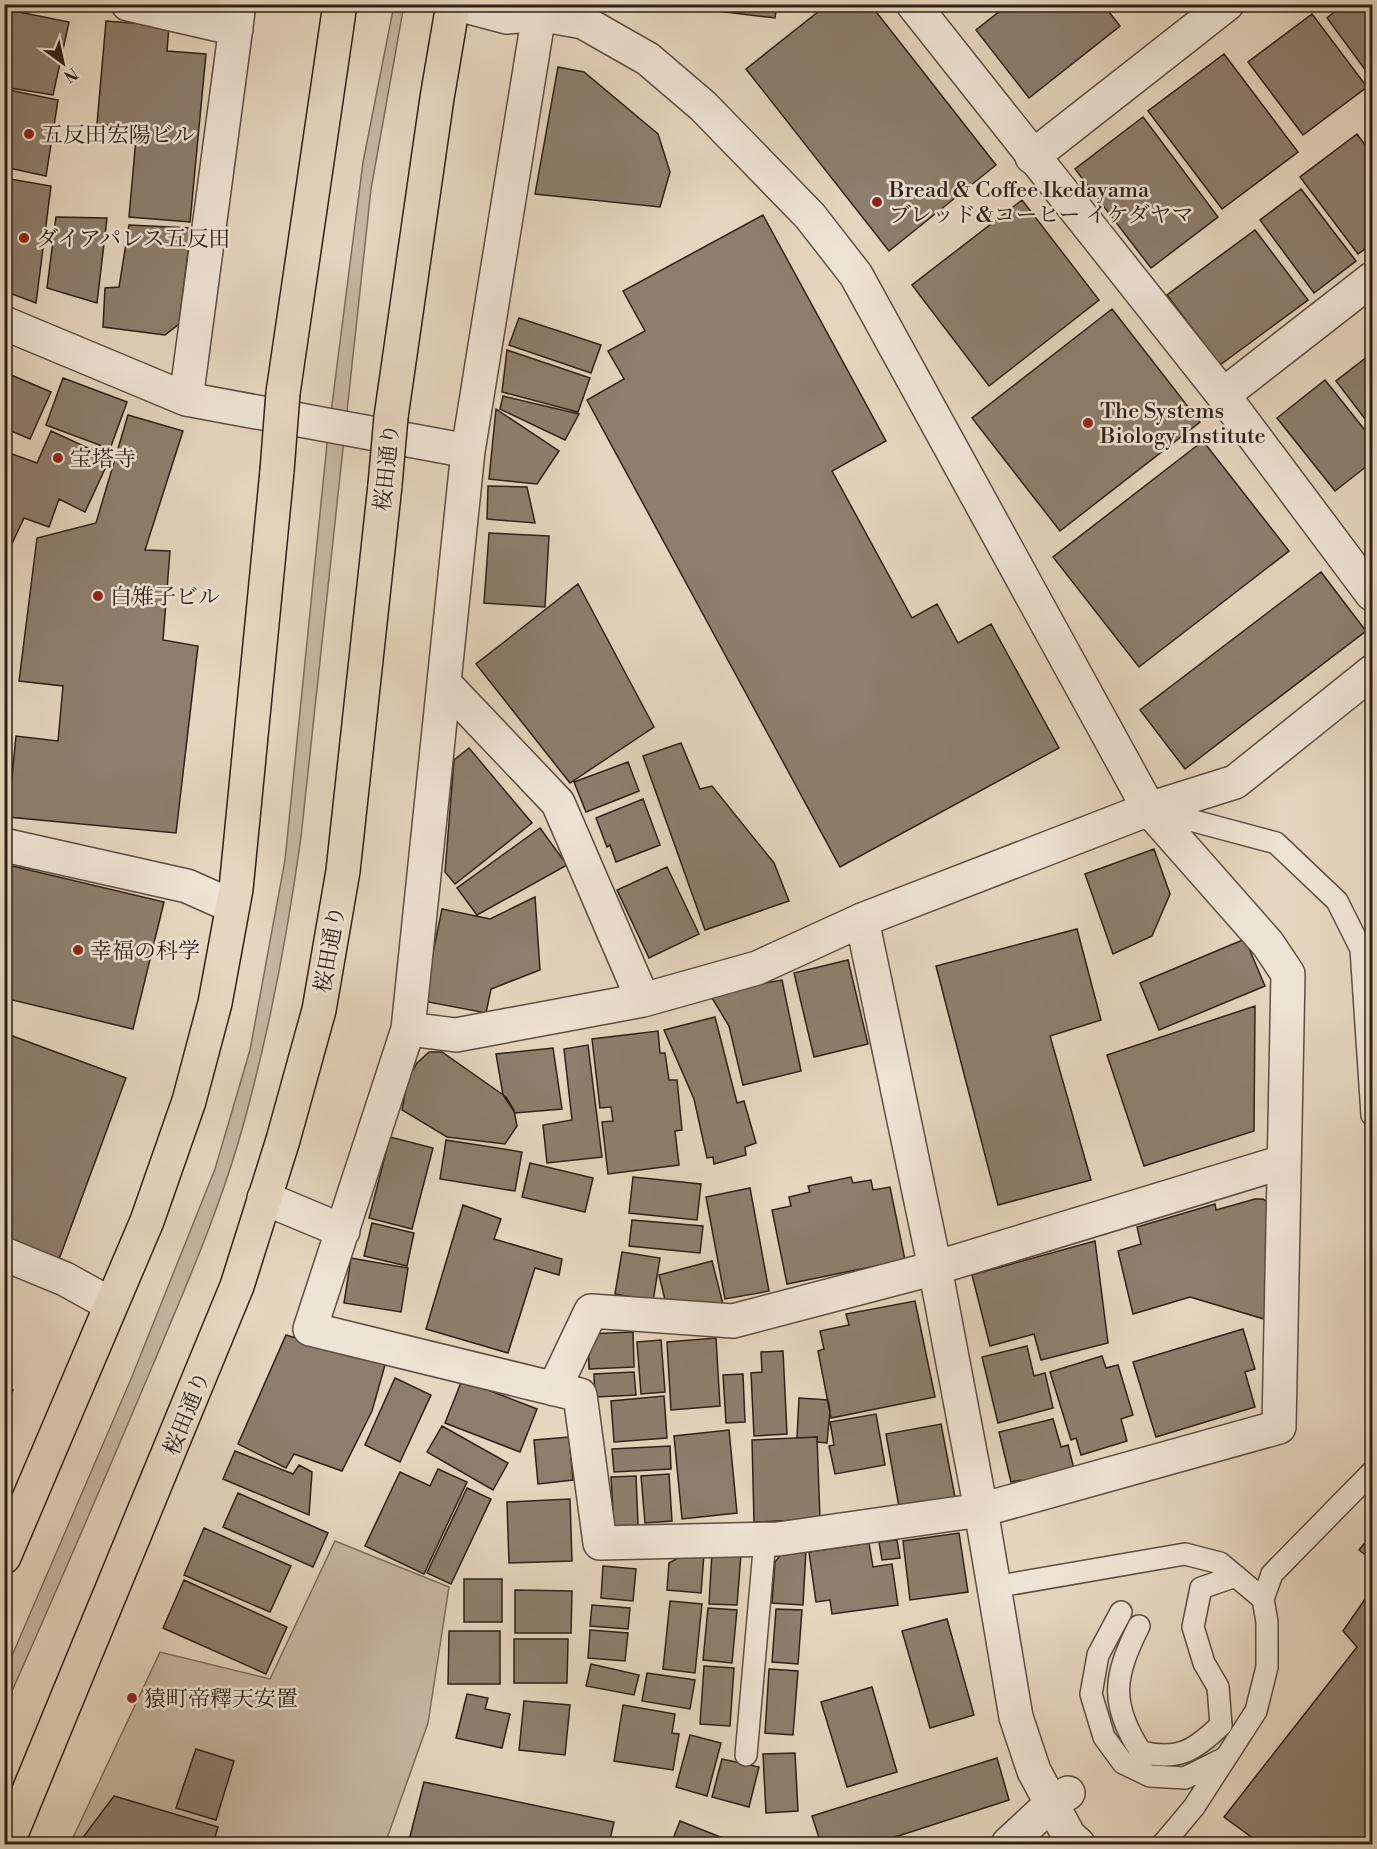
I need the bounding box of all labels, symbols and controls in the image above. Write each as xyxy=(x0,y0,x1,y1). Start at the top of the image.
north arrow xyxy=(33,33,93,93)
text: N xyxy=(60,63,81,87)
place label: 五反田宏陽ビル xyxy=(41,122,195,149)
marker: 五反田宏陽ビル xyxy=(22,127,36,141)
place label: Bread & Coffee Ikedayama ブレッド&コーヒー イケダヤマ xyxy=(888,177,1194,229)
marker: Bread & Coffee Ikedayama ブレッド&コーヒー イケダヤマ xyxy=(870,195,884,209)
place label: ダイアパレス五反田 xyxy=(36,226,230,253)
marker: ダイアパレス五反田 xyxy=(17,231,31,245)
place label: The Systems Biology Institute xyxy=(1099,398,1266,450)
marker: The Systems Biology Institute xyxy=(1081,416,1095,430)
street label: 桜田通り xyxy=(369,422,406,512)
place label: 宝塔寺 xyxy=(70,446,136,473)
marker: 宝塔寺 xyxy=(51,451,65,465)
place label: 白雉子ビル xyxy=(110,584,220,611)
marker: 白雉子ビル xyxy=(91,589,105,603)
street label: 桜田通り xyxy=(310,904,351,995)
place label: 幸福の科学 xyxy=(90,938,200,965)
marker: 幸福の科学 xyxy=(71,943,85,957)
street label: 桜田通り xyxy=(158,1368,216,1459)
place label: 猿町帝釋天安置 xyxy=(144,1686,298,1713)
marker: 猿町帝釋天安置 xyxy=(125,1691,139,1705)

